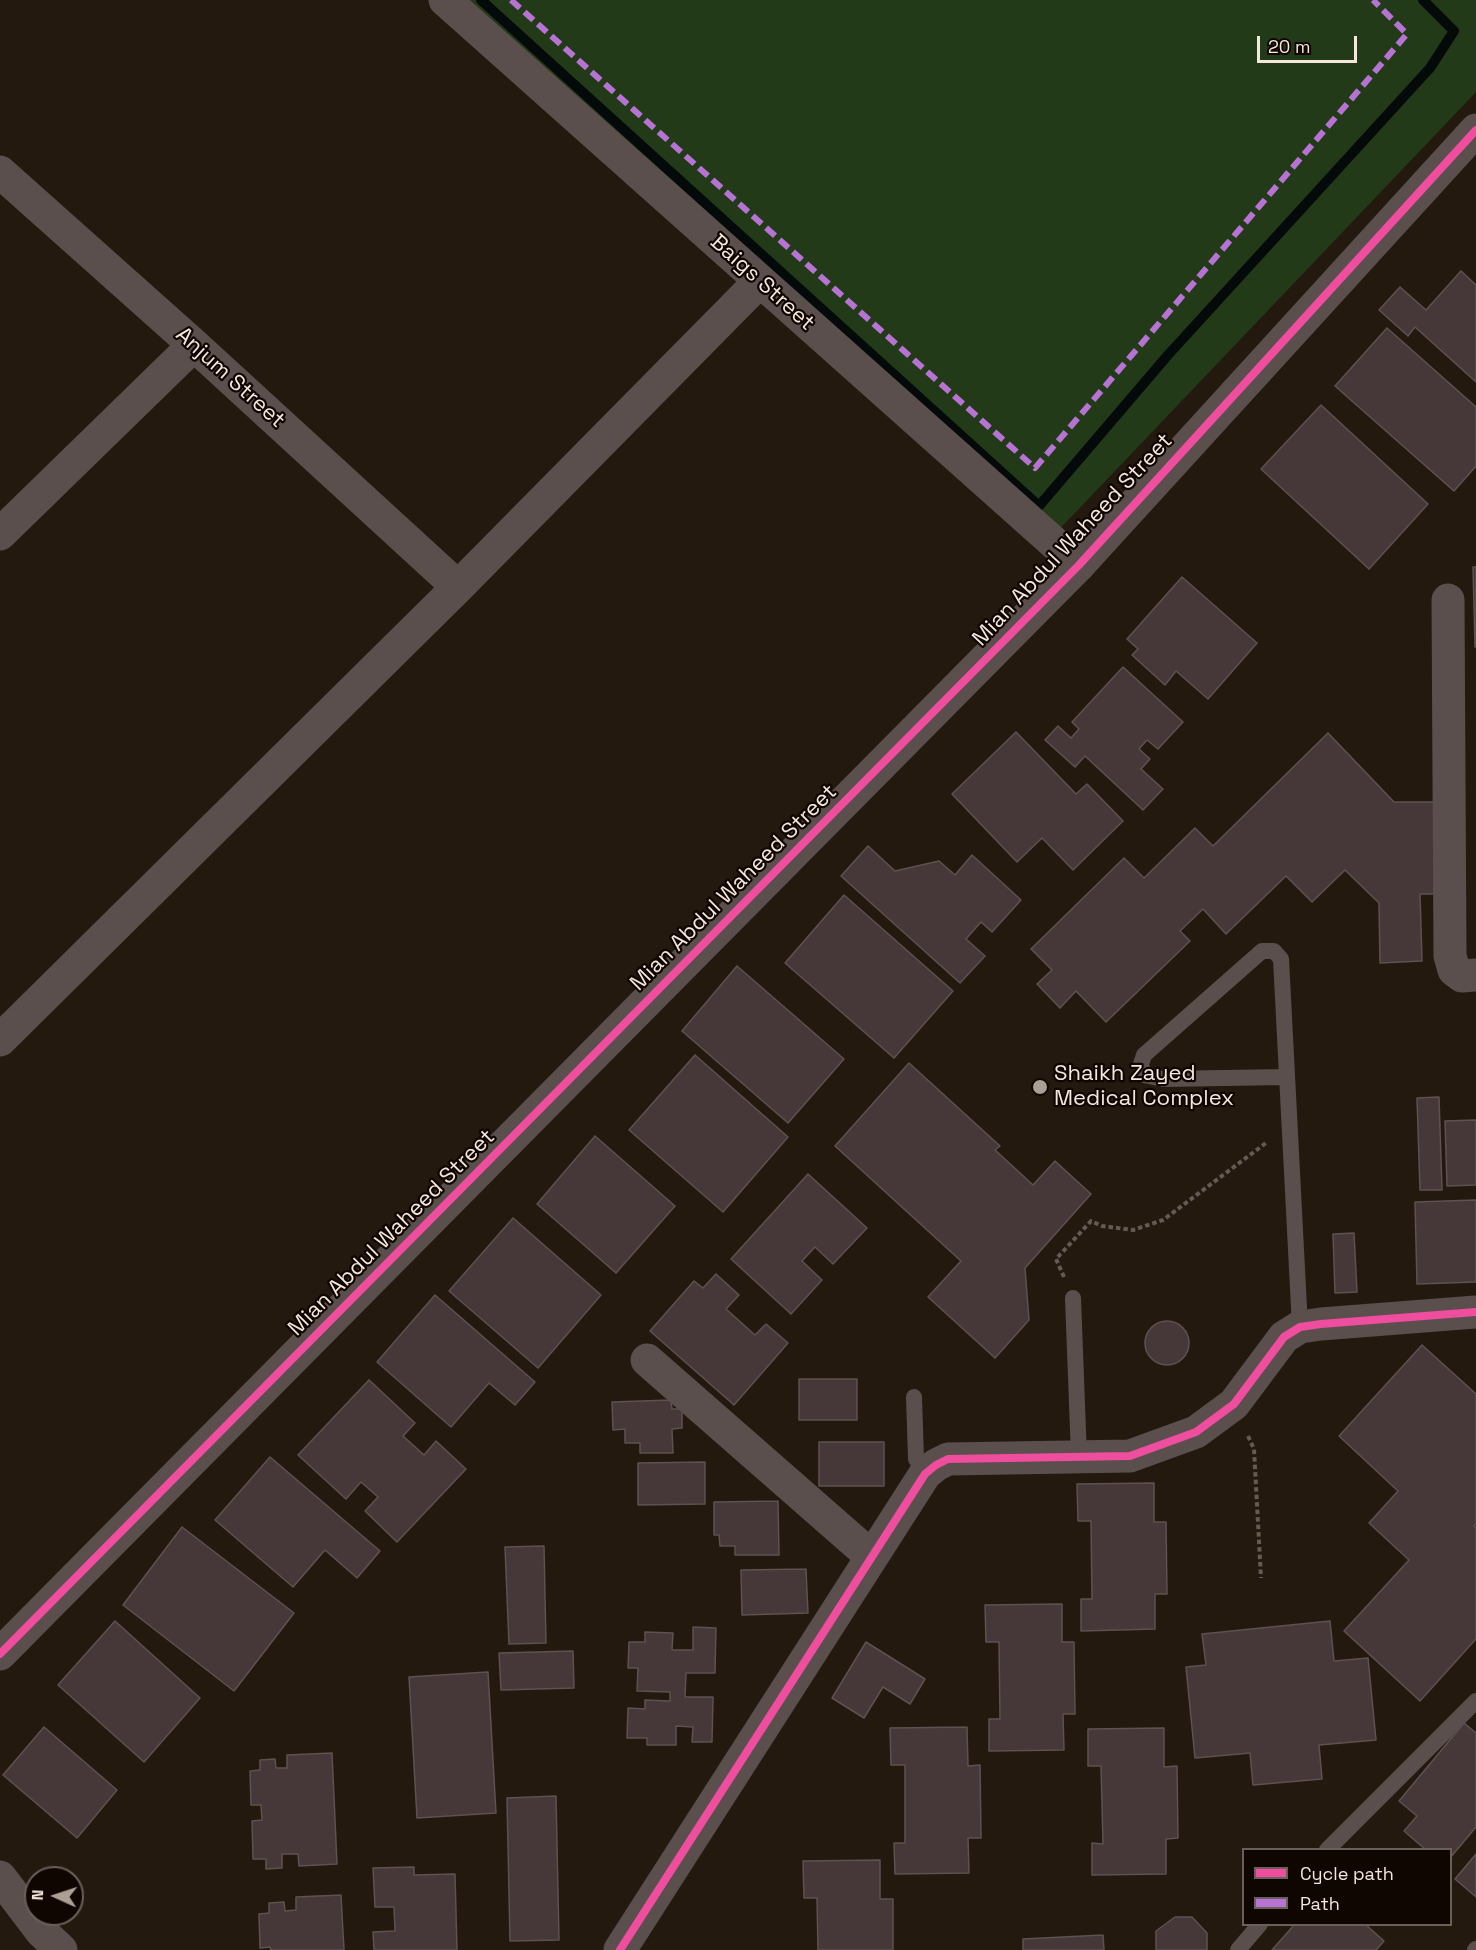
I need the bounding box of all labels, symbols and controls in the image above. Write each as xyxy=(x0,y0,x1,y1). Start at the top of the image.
scale bar xyxy=(1260,24,1360,62)
text: 20 m xyxy=(1268,35,1311,58)
street label: Baigs Street xyxy=(704,229,820,337)
street label: Anjum Street xyxy=(170,322,290,434)
street label: Mian Abdul Waheed Street xyxy=(967,428,1179,652)
street label: Mian Abdul Waheed Street xyxy=(625,779,843,997)
place label: Shaikh Zayed Medical Complex xyxy=(1054,1061,1234,1112)
marker: Shaikh Zayed Medical Complex xyxy=(1031,1078,1049,1096)
street label: Mian Abdul Waheed Street xyxy=(283,1124,501,1342)
legend xyxy=(1242,1848,1452,1926)
text: Cycle path xyxy=(1300,1862,1394,1885)
north arrow xyxy=(24,1866,84,1926)
text: N xyxy=(27,1889,48,1901)
text: Path xyxy=(1300,1892,1340,1915)

